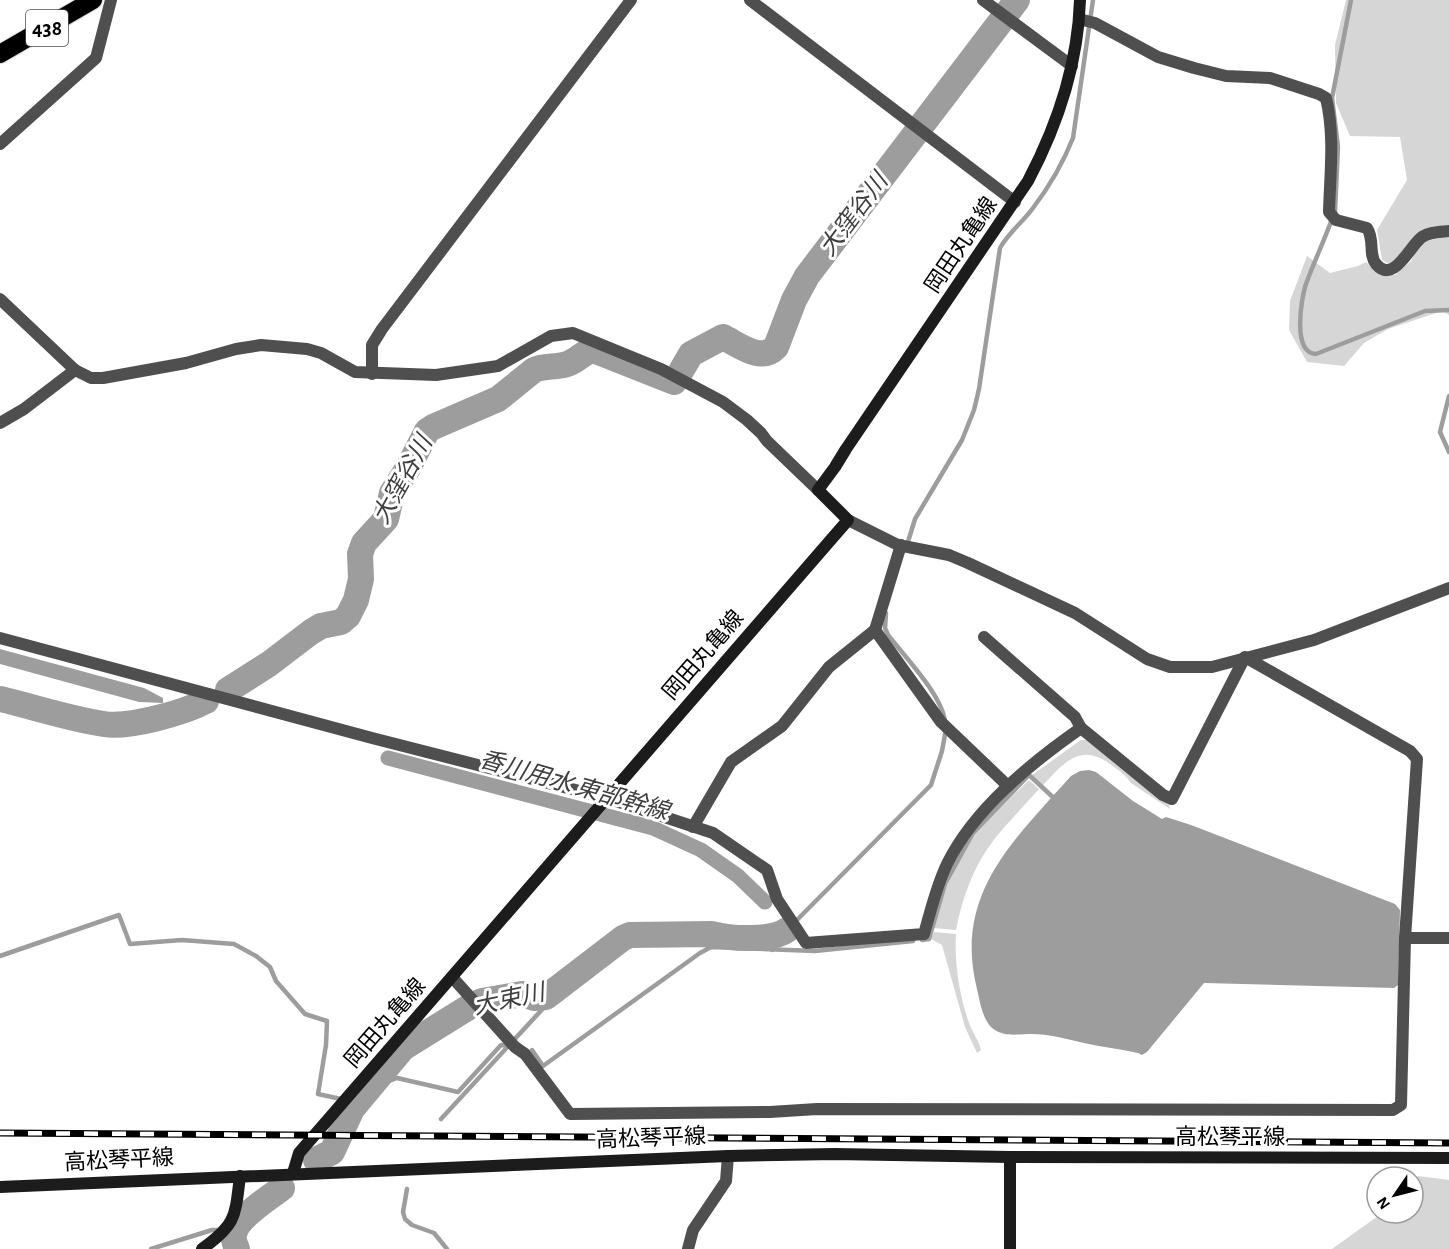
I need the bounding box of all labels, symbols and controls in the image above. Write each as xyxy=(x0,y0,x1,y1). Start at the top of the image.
road number: 438 xyxy=(26,10,68,46)
water label: 大窪谷川 xyxy=(814,166,894,261)
street label: 岡田丸亀線 xyxy=(920,193,1001,297)
water label: 大窪谷川 xyxy=(367,429,438,528)
street label: 岡田丸亀線 xyxy=(658,606,747,704)
water label: 香川用水 東部幹線 xyxy=(477,746,675,825)
street label: 岡田丸亀線 xyxy=(340,974,429,1072)
water label: 大束川 xyxy=(471,978,550,1019)
street label: 高松琴平線 xyxy=(596,1124,706,1151)
street label: 高松琴平線 xyxy=(1175,1125,1285,1148)
street label: 高松琴平線 xyxy=(63,1145,175,1174)
north arrow xyxy=(1365,1165,1425,1225)
text: N xyxy=(1374,1194,1393,1212)

